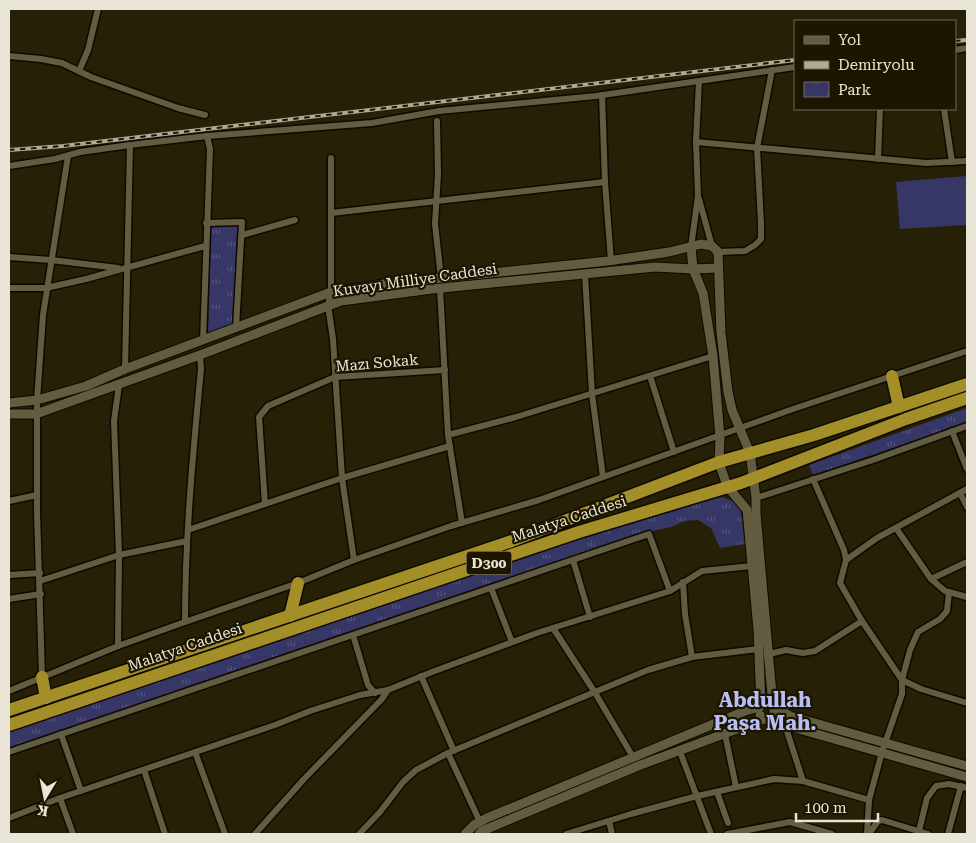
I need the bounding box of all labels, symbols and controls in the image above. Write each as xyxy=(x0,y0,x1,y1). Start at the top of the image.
legend xyxy=(794,20,956,110)
text: Yol xyxy=(838,31,861,49)
text: Demiryolu xyxy=(838,56,915,74)
text: Park xyxy=(838,81,872,99)
street label: Kuvayı Milliye Caddesi xyxy=(332,260,498,300)
street label: Mazı Sokak xyxy=(335,350,420,376)
street label: Malatya Caddesi xyxy=(510,492,629,546)
road number: D300 xyxy=(466,552,512,574)
street label: Malatya Caddesi xyxy=(126,619,244,675)
district label: Abdullah Paşa Mah. xyxy=(713,688,817,735)
north arrow xyxy=(20,773,70,823)
scale bar xyxy=(796,790,878,822)
text: 100 m xyxy=(804,799,847,817)
text: K xyxy=(36,802,50,820)

